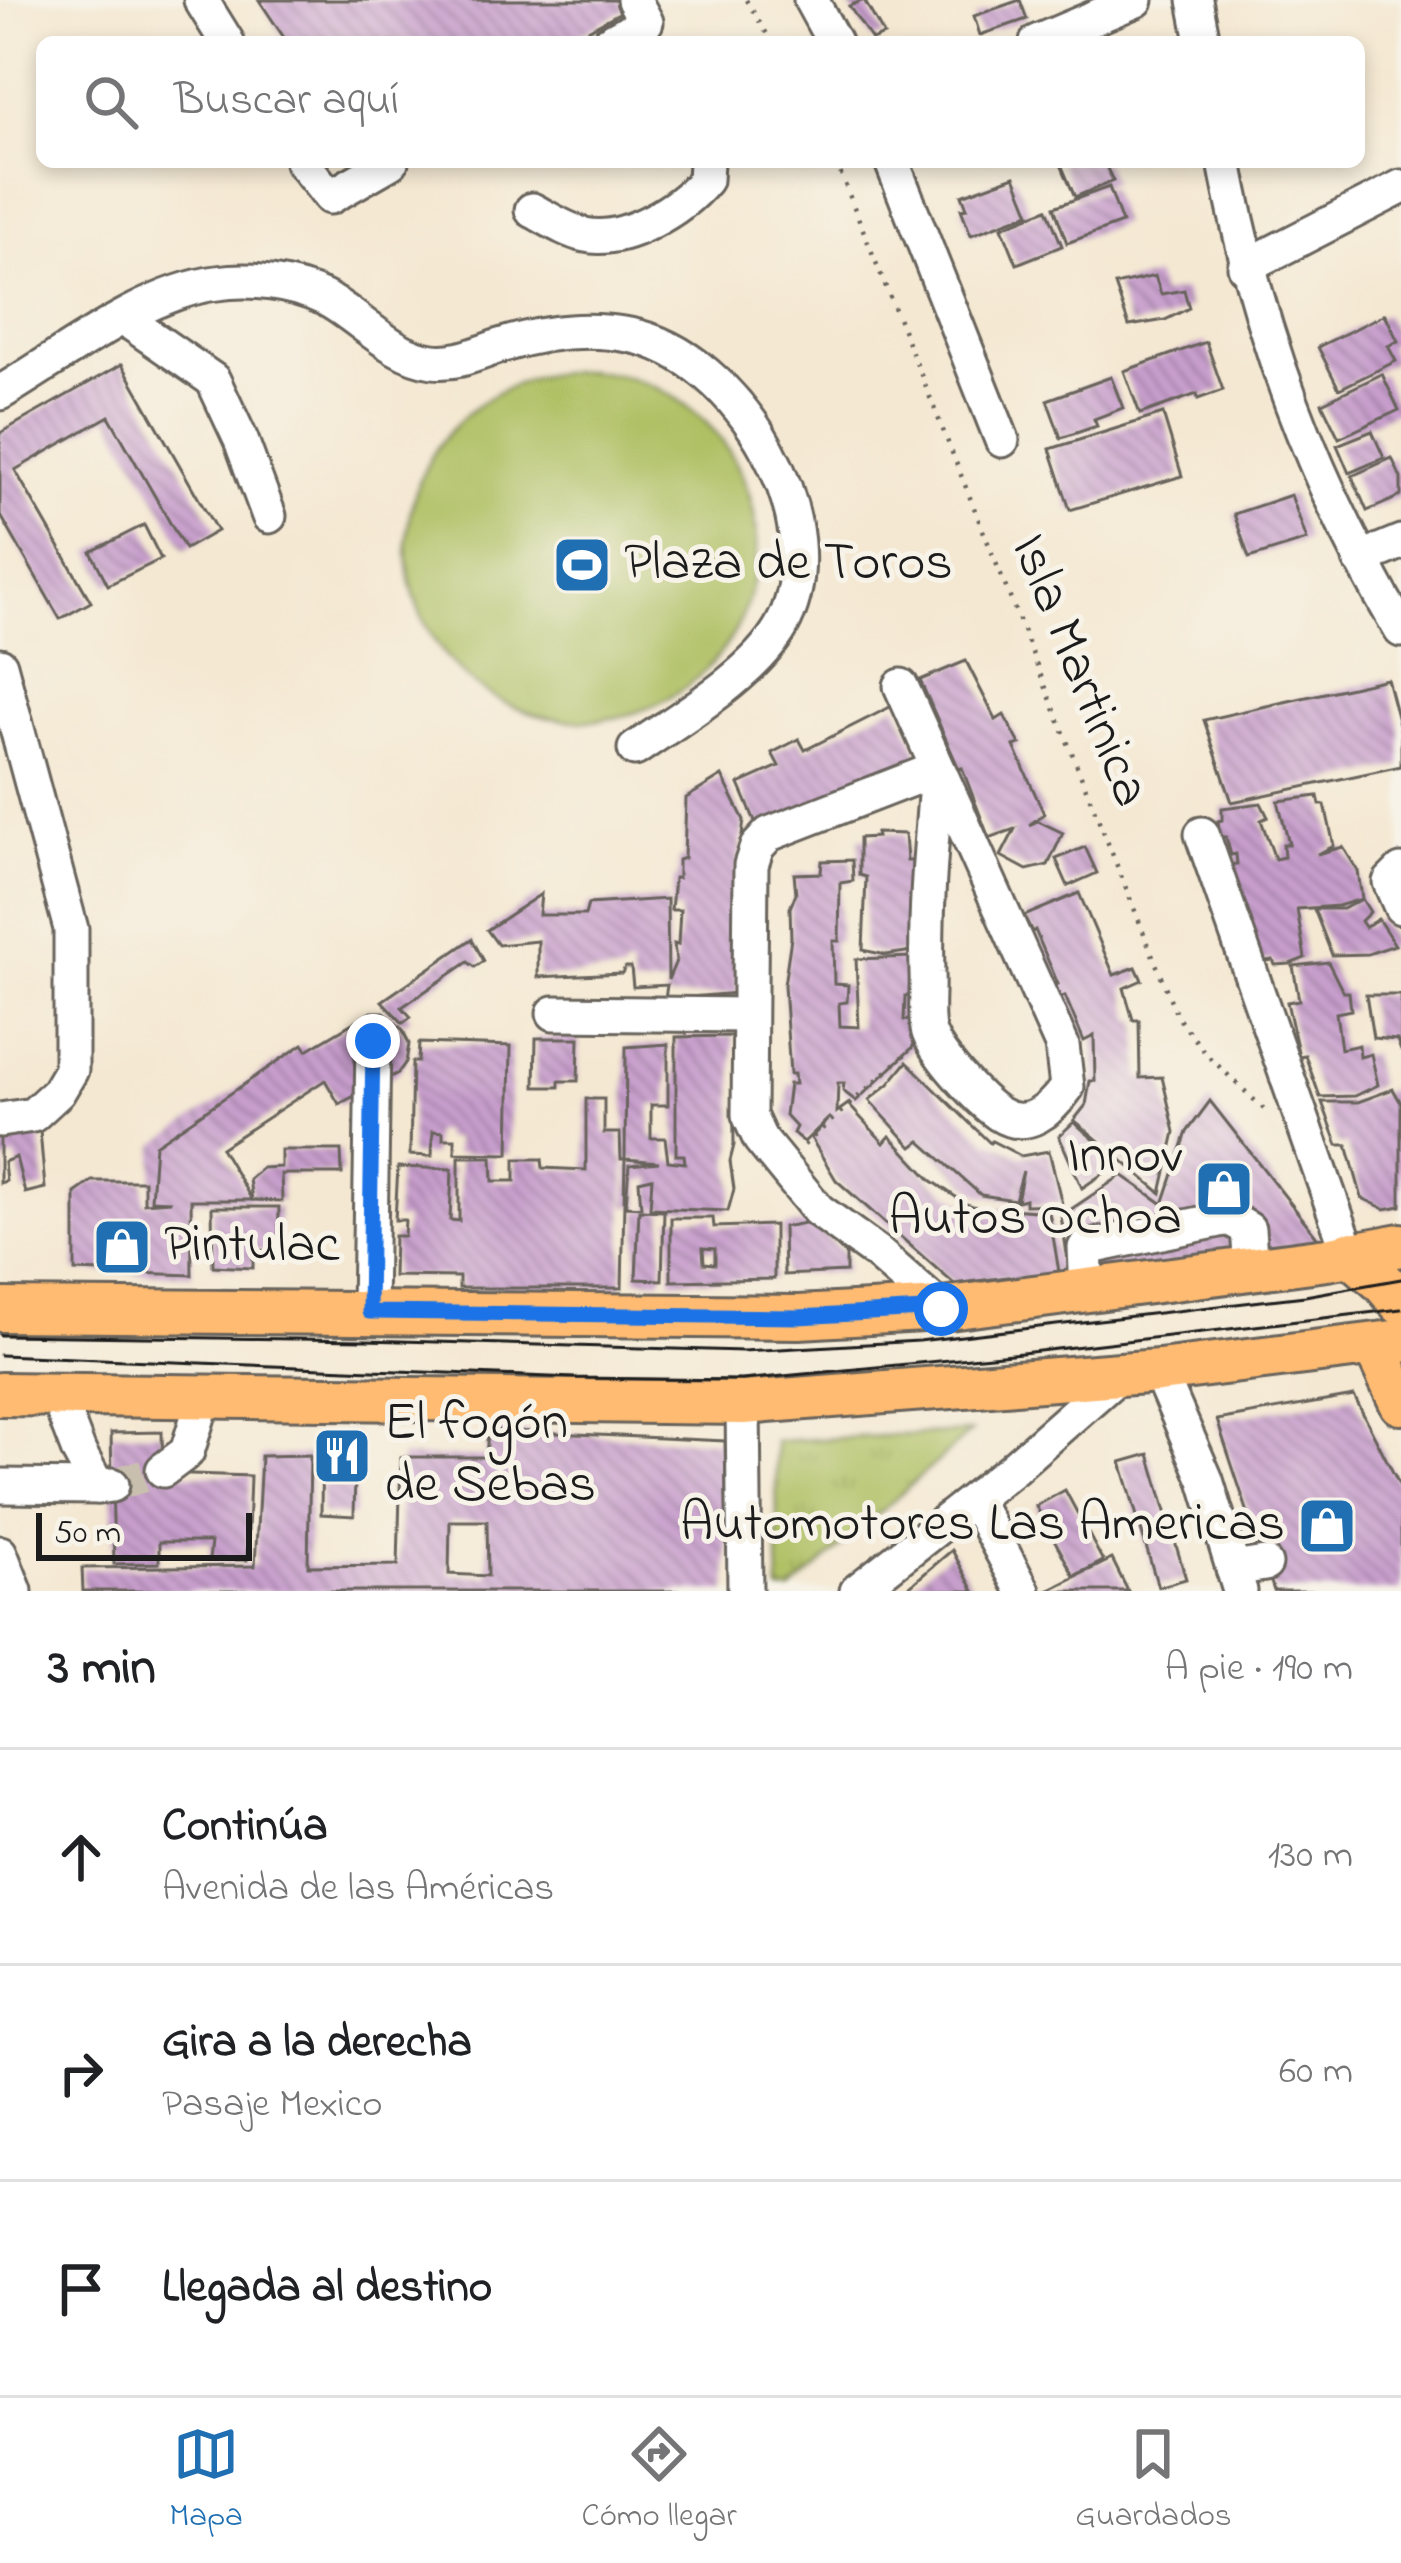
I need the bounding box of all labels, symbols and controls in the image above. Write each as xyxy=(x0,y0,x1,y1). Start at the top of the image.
search box xyxy=(36,36,1365,168)
icon: search xyxy=(78,69,144,135)
text: Buscar aquí xyxy=(174,69,399,135)
street label: Isla Martinica xyxy=(988,523,1168,819)
place label: Plaza de Toros xyxy=(624,526,953,604)
sports icon: Plaza de Toros xyxy=(551,534,613,596)
route end xyxy=(346,1014,400,1068)
place label: Innov Autos Ochoa xyxy=(888,1119,1182,1259)
shop icon: Innov Autos Ochoa xyxy=(1193,1158,1255,1220)
place label: Pintulac xyxy=(164,1208,339,1286)
shop icon: Pintulac xyxy=(91,1216,153,1278)
route start xyxy=(914,1282,968,1336)
place label: El fogón de Sebas xyxy=(384,1386,596,1526)
restaurant icon: El fogón de Sebas xyxy=(311,1425,373,1487)
place label: Automotores Las Americas xyxy=(680,1487,1285,1565)
shop icon: Automotores Las Americas xyxy=(1296,1495,1358,1557)
scale bar xyxy=(36,1507,252,1560)
text: 50 m xyxy=(54,1510,121,1558)
text: 3 min xyxy=(48,1632,156,1707)
text: A pie · 190 m xyxy=(1165,1641,1353,1698)
text: Continúa xyxy=(162,1795,328,1861)
icon: ahead xyxy=(48,1824,114,1890)
text: 130 m xyxy=(1268,1828,1353,1885)
text: Avenida de las Américas xyxy=(162,1861,554,1918)
text: Gira a la derecha xyxy=(162,2011,472,2077)
icon: right xyxy=(48,2040,114,2106)
text: 60 m xyxy=(1279,2044,1353,2101)
text: Pasaje Mexico xyxy=(162,2077,382,2134)
icon: arrive xyxy=(48,2256,114,2322)
text: Llegada al destino xyxy=(162,2256,492,2322)
tab: Mapa xyxy=(169,2421,243,2541)
tab: Cómo llegar xyxy=(582,2421,737,2541)
tab: Guardados xyxy=(1075,2421,1232,2541)

